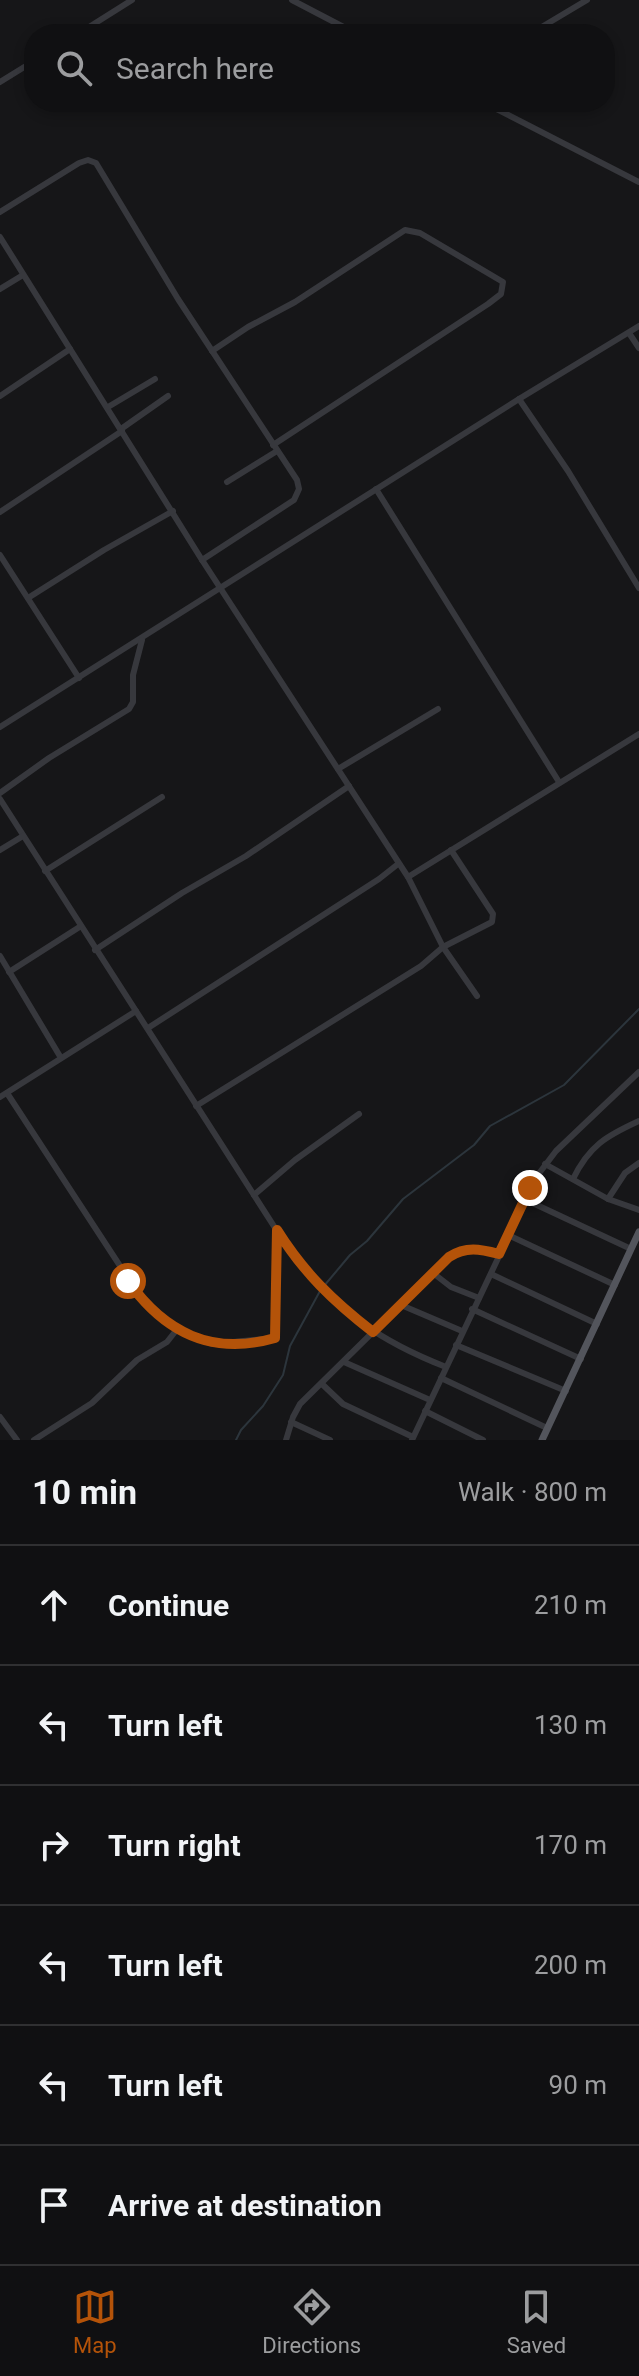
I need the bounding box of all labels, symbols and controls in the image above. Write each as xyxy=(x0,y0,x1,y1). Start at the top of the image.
search box xyxy=(24,24,615,112)
icon: search xyxy=(52,46,96,90)
text: Search here xyxy=(116,51,274,86)
route end xyxy=(512,1170,548,1206)
route start xyxy=(110,1263,146,1299)
text: 10 min xyxy=(32,1472,137,1512)
text: Walk · 800 m xyxy=(458,1477,607,1507)
icon: ahead xyxy=(32,1583,76,1627)
text: Continue xyxy=(108,1588,229,1623)
text: 210 m xyxy=(534,1590,607,1620)
icon: left xyxy=(32,1703,76,1747)
text: Turn left xyxy=(108,1708,223,1743)
text: 130 m xyxy=(534,1710,607,1740)
icon: right xyxy=(32,1823,76,1867)
text: Turn right xyxy=(108,1828,241,1863)
text: 170 m xyxy=(534,1830,607,1860)
icon: left xyxy=(32,1943,76,1987)
text: Turn left xyxy=(108,1948,223,1983)
text: 200 m xyxy=(534,1950,607,1980)
icon: left xyxy=(32,2063,76,2107)
text: Turn left xyxy=(108,2068,223,2103)
text: 90 m xyxy=(549,2070,607,2100)
icon: arrive xyxy=(32,2183,76,2227)
text: Arrive at destination xyxy=(108,2188,382,2223)
tab: Map xyxy=(73,2285,117,2358)
tab: Directions xyxy=(262,2285,361,2358)
tab: Saved xyxy=(507,2285,566,2358)

